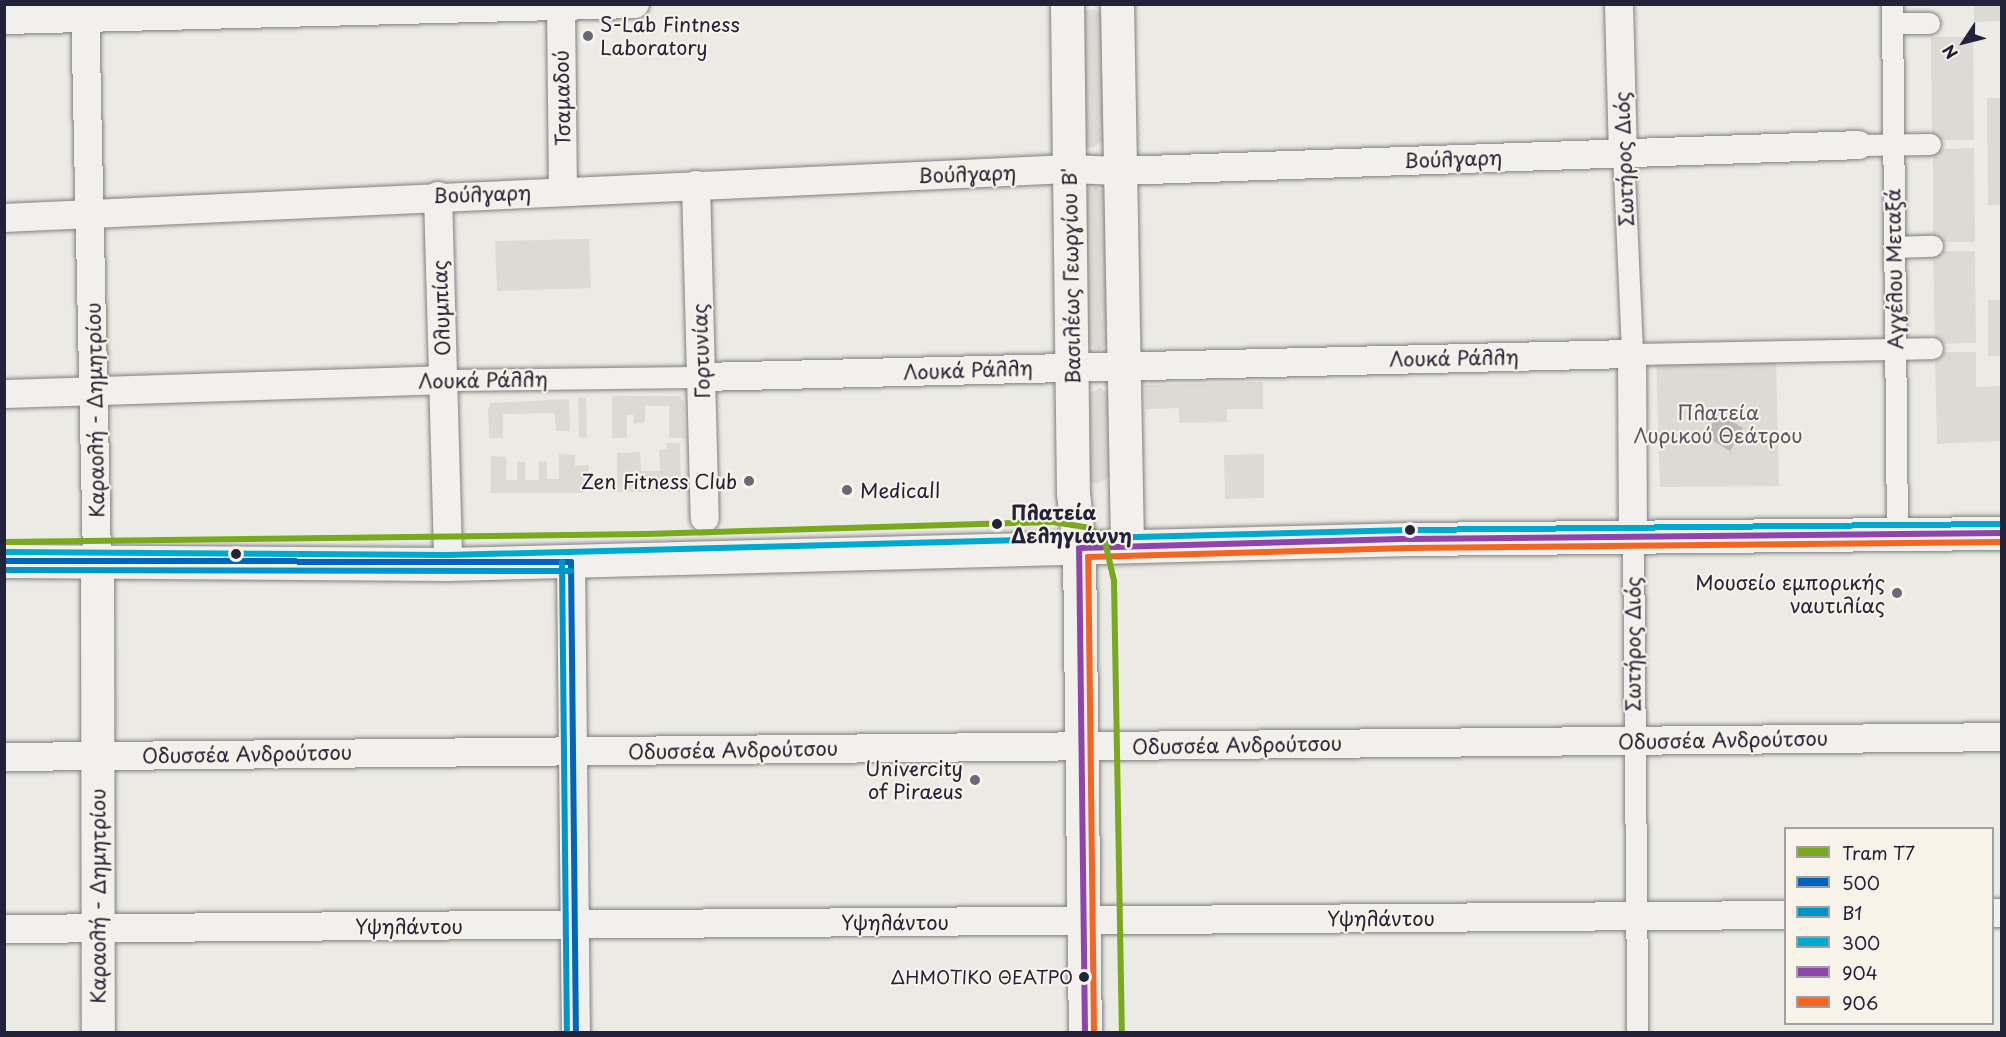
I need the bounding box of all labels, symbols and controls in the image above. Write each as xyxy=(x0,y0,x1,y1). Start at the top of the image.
north arrow xyxy=(1934,12,1994,72)
place label: S-Lab Fintness Laboratory xyxy=(600,13,742,60)
marker: S-Lab Fintness Laboratory xyxy=(581,29,595,43)
text: N xyxy=(1936,40,1963,64)
street label: Τσαμαδού xyxy=(549,50,575,146)
street label: Σωτήρος Διός xyxy=(1610,91,1638,227)
street label: Βούλγαρη xyxy=(1403,145,1503,173)
street label: Βούλγαρη xyxy=(917,160,1017,188)
street label: Βασιλέως Γεωργίου Β' xyxy=(1057,168,1085,384)
street label: Βούλγαρη xyxy=(432,180,532,208)
street label: Αγγέλου Μεταξά xyxy=(1881,188,1907,350)
street label: Ολυμπίας xyxy=(427,260,455,356)
street label: Καραολή - Δημητρίου xyxy=(81,302,109,518)
street label: Γορτυνίας xyxy=(687,303,715,399)
street label: Λουκά Ράλλη xyxy=(1389,345,1519,371)
street label: Λουκά Ράλλη xyxy=(902,356,1034,384)
street label: Λουκά Ράλλη xyxy=(418,367,548,393)
park label: Πλατεία Λυρικού Θεάτρου xyxy=(1633,400,1803,447)
place label: Zen Fitness Club xyxy=(581,469,737,493)
marker: Zen Fitness Club xyxy=(742,474,756,488)
place label: Medicall xyxy=(860,478,940,502)
marker: Medicall xyxy=(838,481,856,499)
place label: Πλατεία Δεληγιάννη xyxy=(1011,500,1132,547)
marker: Πλατεία Δεληγιάννη xyxy=(988,515,1006,533)
unlabelled marker xyxy=(1404,524,1416,536)
unlabelled marker xyxy=(230,548,242,560)
place label: Μουσείο εμπορικής ναυτιλίας xyxy=(1694,570,1885,617)
street label: Σωτήρος Διός xyxy=(1621,577,1645,711)
marker: Μουσείο εμπορικής ναυτιλίας xyxy=(1890,586,1904,600)
street label: Οδυσσέα Ανδρούτσου xyxy=(1618,726,1828,754)
street label: Οδυσσέα Ανδρούτσου xyxy=(1132,731,1342,759)
street label: Οδυσσέα Ανδρούτσου xyxy=(628,736,838,764)
street label: Οδυσσέα Ανδρούτσου xyxy=(142,740,352,768)
place label: Univercity of Piraeus xyxy=(865,756,963,803)
marker: Univercity of Piraeus xyxy=(968,773,982,787)
street label: Καραολή - Δημητρίου xyxy=(86,788,110,1004)
legend xyxy=(1784,827,1994,1025)
text: Tram Τ7 xyxy=(1842,839,1915,866)
text: 500 xyxy=(1842,869,1880,896)
text: Β1 xyxy=(1842,899,1862,926)
street label: Υψηλάντου xyxy=(1327,906,1435,930)
street label: Υψηλάντου xyxy=(841,910,949,934)
street label: Υψηλάντου xyxy=(355,914,463,938)
text: 300 xyxy=(1842,929,1880,956)
text: 904 xyxy=(1842,959,1878,986)
place label: ΔΗΜΟΤΙΚΟ ΘΕΑΤΡΟ xyxy=(889,966,1073,988)
marker: ΔΗΜΟΤΙΚΟ ΘΕΑΤΡΟ xyxy=(1078,971,1090,983)
text: 906 xyxy=(1842,989,1878,1016)

